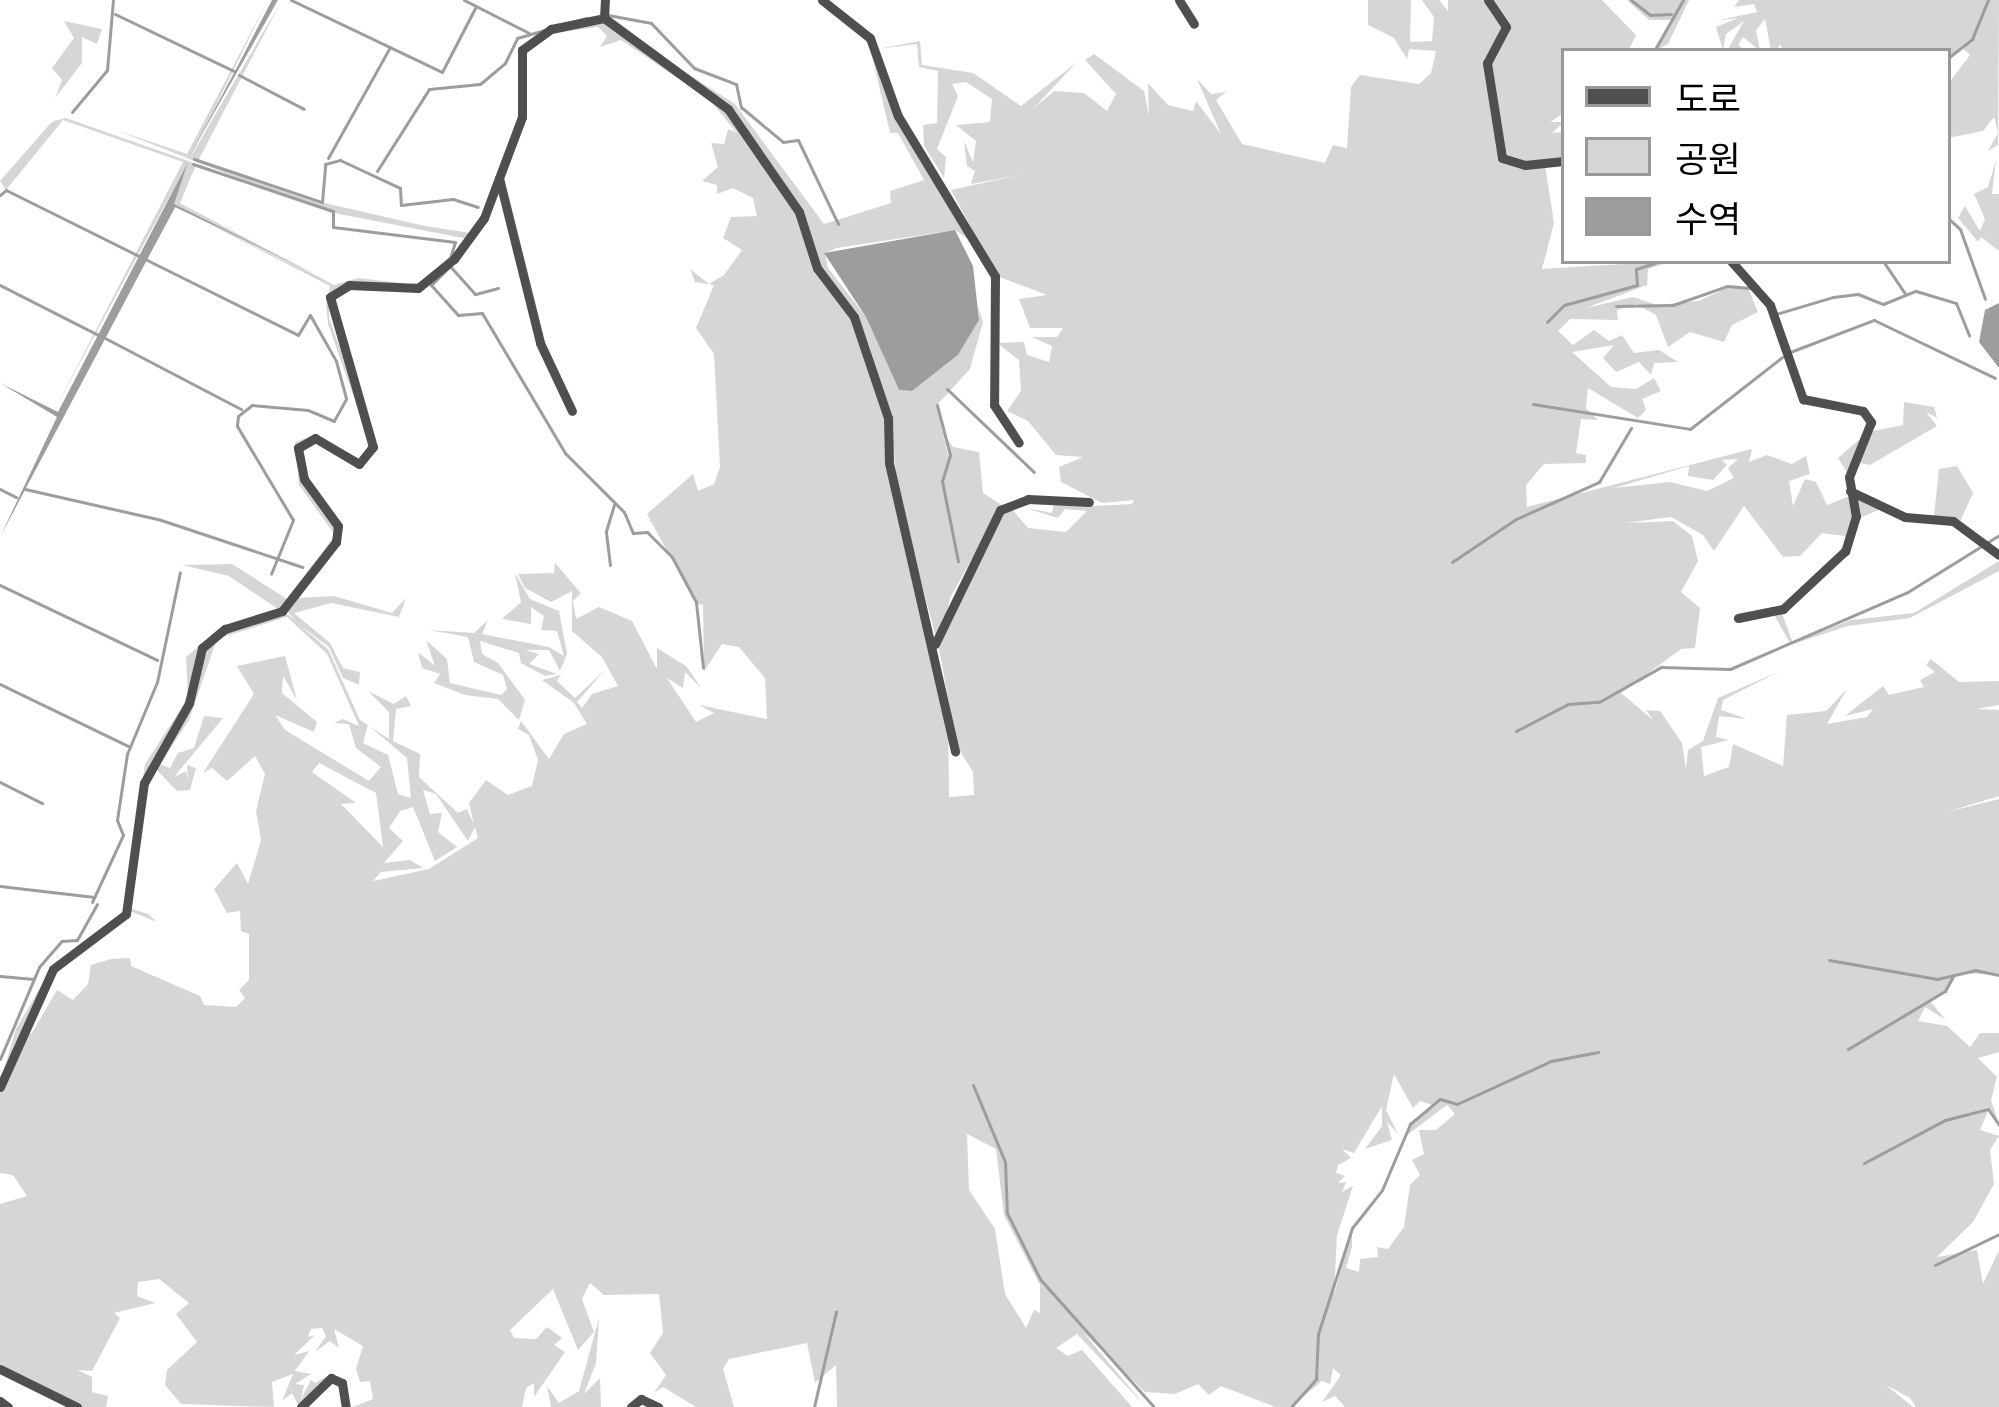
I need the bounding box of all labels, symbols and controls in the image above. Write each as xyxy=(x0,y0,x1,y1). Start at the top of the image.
legend xyxy=(1561,48,1951,264)
text: 도로 xyxy=(1675,75,1741,122)
text: 공원 xyxy=(1675,135,1741,182)
text: 수역 xyxy=(1675,195,1741,242)

